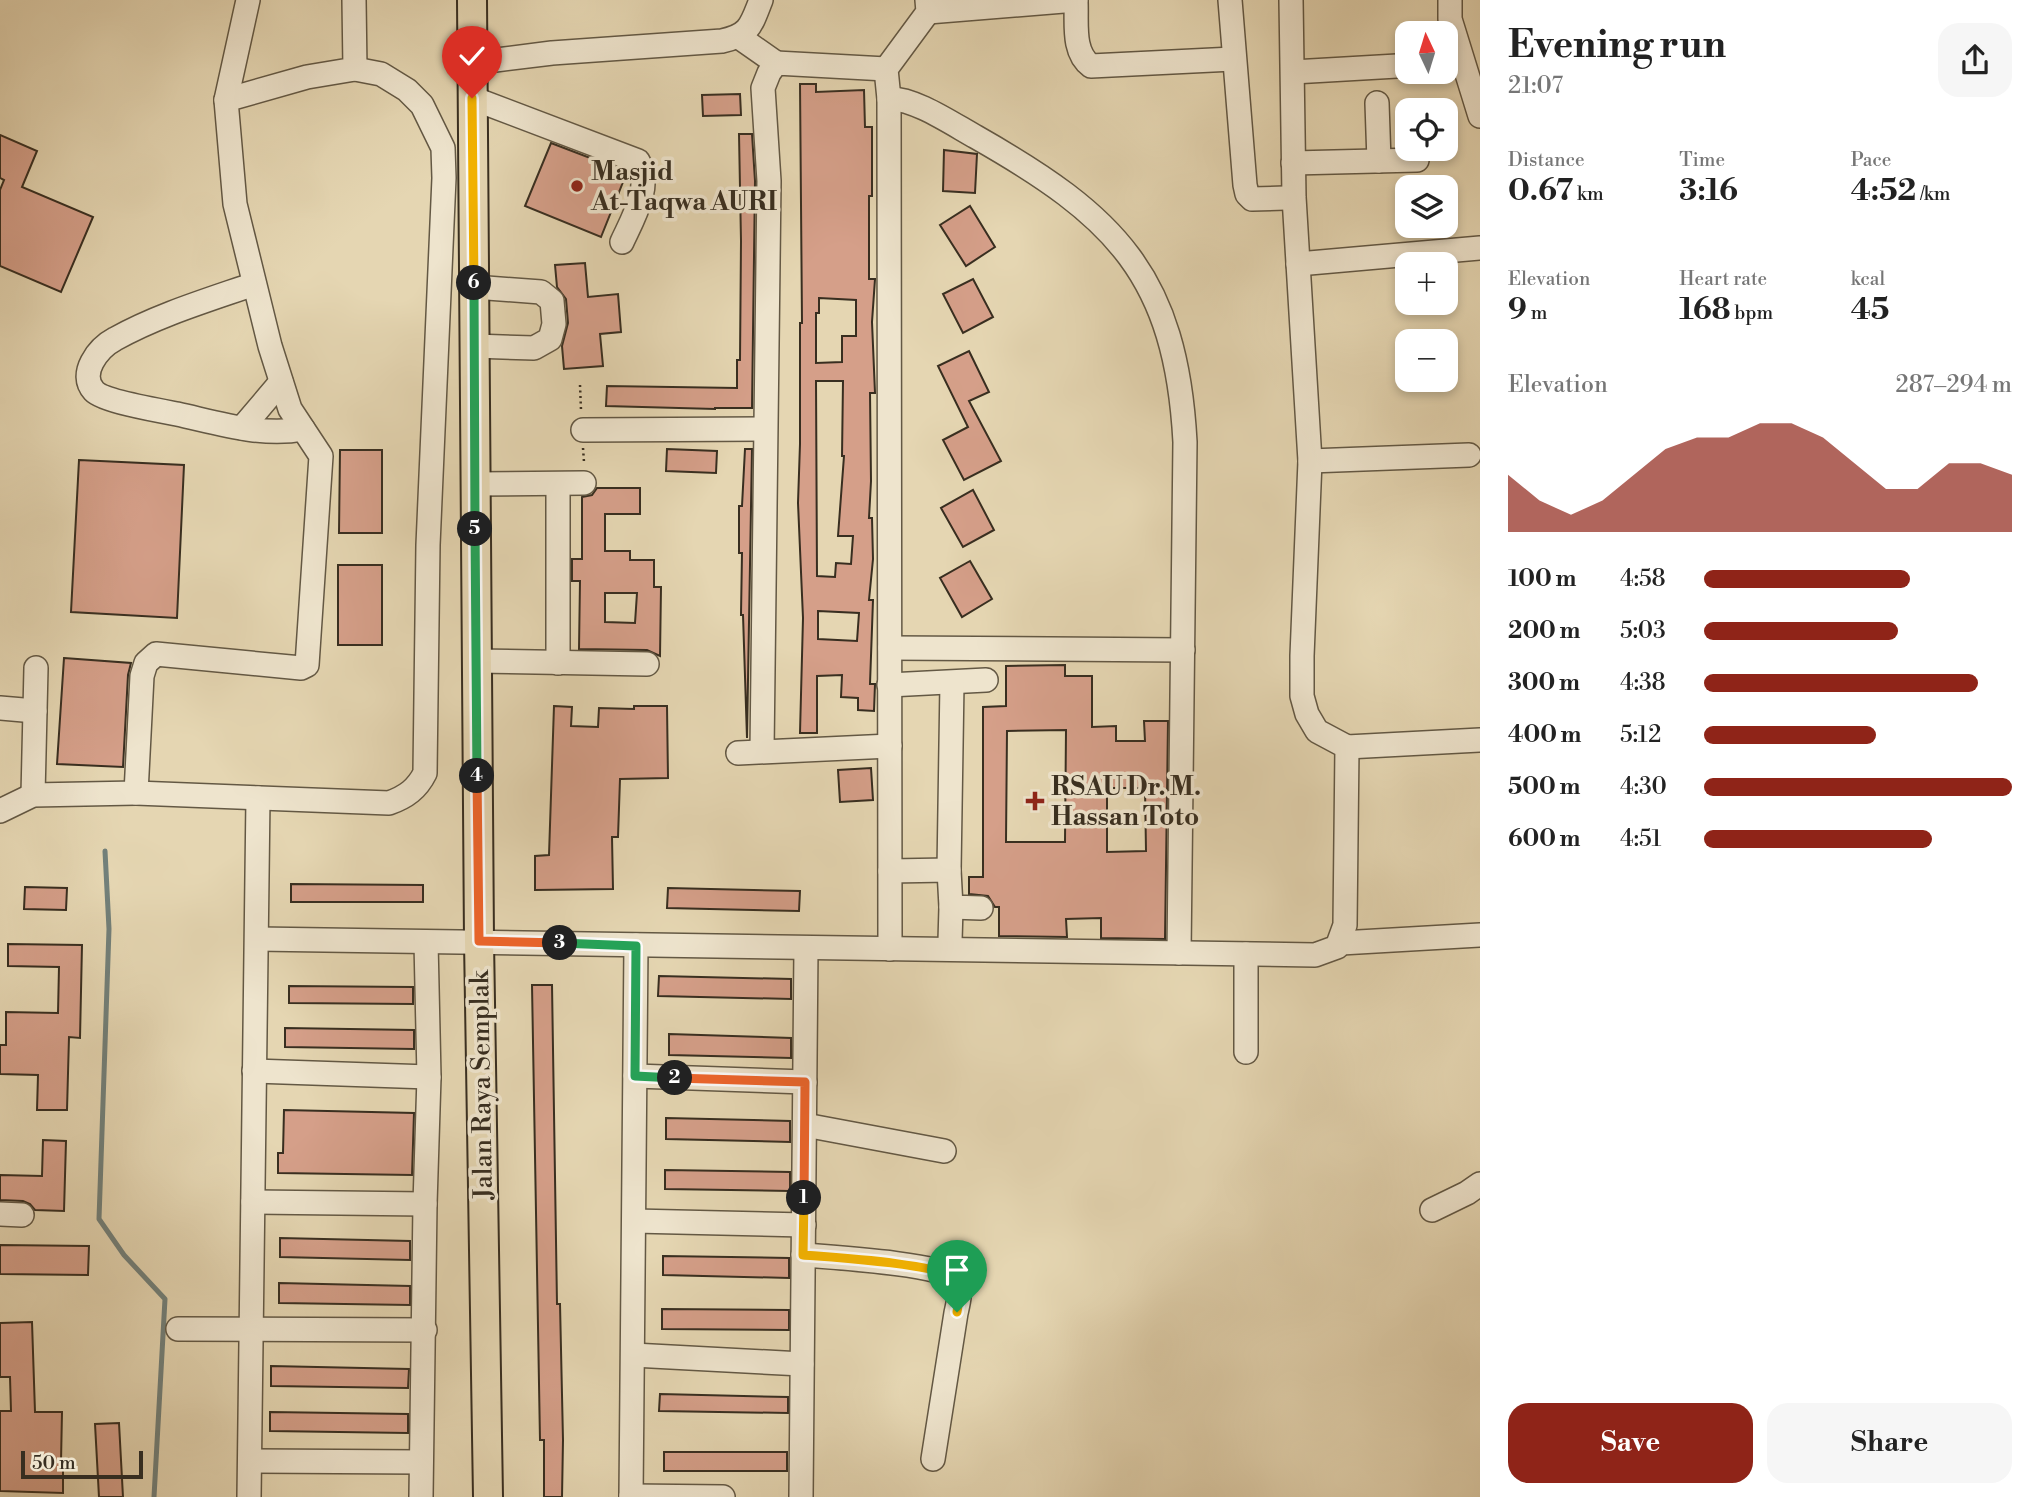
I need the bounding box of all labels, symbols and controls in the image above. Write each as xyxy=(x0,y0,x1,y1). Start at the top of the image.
north arrow xyxy=(1395,21,1458,84)
map controls xyxy=(1395,21,1458,392)
text: Evening run xyxy=(1508,22,1726,69)
button: share xyxy=(1938,23,2012,97)
pin xyxy=(442,26,502,98)
icon: check xyxy=(453,37,491,75)
text: 21:07 xyxy=(1508,72,1563,100)
button: locate xyxy=(1395,98,1458,161)
text: Distance xyxy=(1508,148,1585,172)
text: Time xyxy=(1679,148,1725,172)
text: Pace xyxy=(1851,148,1891,172)
place label: Masjid At-Taqwa AURI xyxy=(590,156,777,218)
text: 0.67 xyxy=(1508,172,1573,210)
text: 3:16 xyxy=(1679,172,1738,210)
text: 4:52 xyxy=(1851,172,1916,210)
button: layers xyxy=(1395,175,1458,238)
marker: Masjid At-Taqwa AURI xyxy=(569,178,585,194)
text: km xyxy=(1573,182,1604,206)
text: /km xyxy=(1916,182,1950,206)
button: + xyxy=(1395,252,1458,315)
pin: 6 xyxy=(456,266,491,300)
text: Elevation xyxy=(1508,267,1590,291)
text: Heart rate xyxy=(1679,267,1767,291)
text: kcal xyxy=(1851,267,1885,291)
text: 6 xyxy=(468,270,479,294)
text: 9 xyxy=(1508,291,1527,329)
text: 168 xyxy=(1679,291,1731,329)
text: 45 xyxy=(1851,291,1889,329)
text: m xyxy=(1527,301,1547,325)
text: bpm xyxy=(1731,301,1773,325)
button: − xyxy=(1395,329,1458,392)
text: Elevation xyxy=(1508,371,1608,399)
text: 287–294 m xyxy=(1896,371,2012,399)
pin: 5 xyxy=(458,512,492,546)
text: 5 xyxy=(469,516,480,540)
text: 100 m xyxy=(1508,565,1576,593)
text: 4:58 xyxy=(1620,565,1666,593)
text: 200 m xyxy=(1508,617,1580,645)
text: 5:03 xyxy=(1620,617,1666,645)
text: 300 m xyxy=(1508,669,1580,697)
text: 4:38 xyxy=(1620,669,1666,697)
text: 400 m xyxy=(1508,721,1581,749)
text: 5:12 xyxy=(1620,721,1661,749)
pin: 4 xyxy=(460,758,494,794)
text: 4 xyxy=(470,763,483,787)
place label: RSAU Dr. M. Hassan Toto xyxy=(1051,771,1201,833)
text: 500 m xyxy=(1508,773,1580,801)
text: 4:30 xyxy=(1620,773,1667,801)
marker: RSAU Dr. M. Hassan Toto xyxy=(1025,791,1045,811)
text: 600 m xyxy=(1508,825,1581,853)
text: 4:51 xyxy=(1620,825,1661,853)
pin: 3 xyxy=(542,926,578,960)
text: 3 xyxy=(554,930,565,954)
street label: Jalan Raya Semplak xyxy=(464,969,500,1201)
pin: 2 xyxy=(658,1060,692,1096)
text: 2 xyxy=(669,1065,680,1089)
pin: 1 xyxy=(786,1180,822,1216)
text: 1 xyxy=(799,1185,808,1209)
pin xyxy=(927,1240,987,1312)
icon: arrive xyxy=(938,1251,976,1289)
button: Save xyxy=(1508,1403,1753,1483)
button: Share xyxy=(1767,1403,2012,1483)
scale bar xyxy=(21,1448,144,1480)
text: 50 m xyxy=(32,1451,76,1475)

